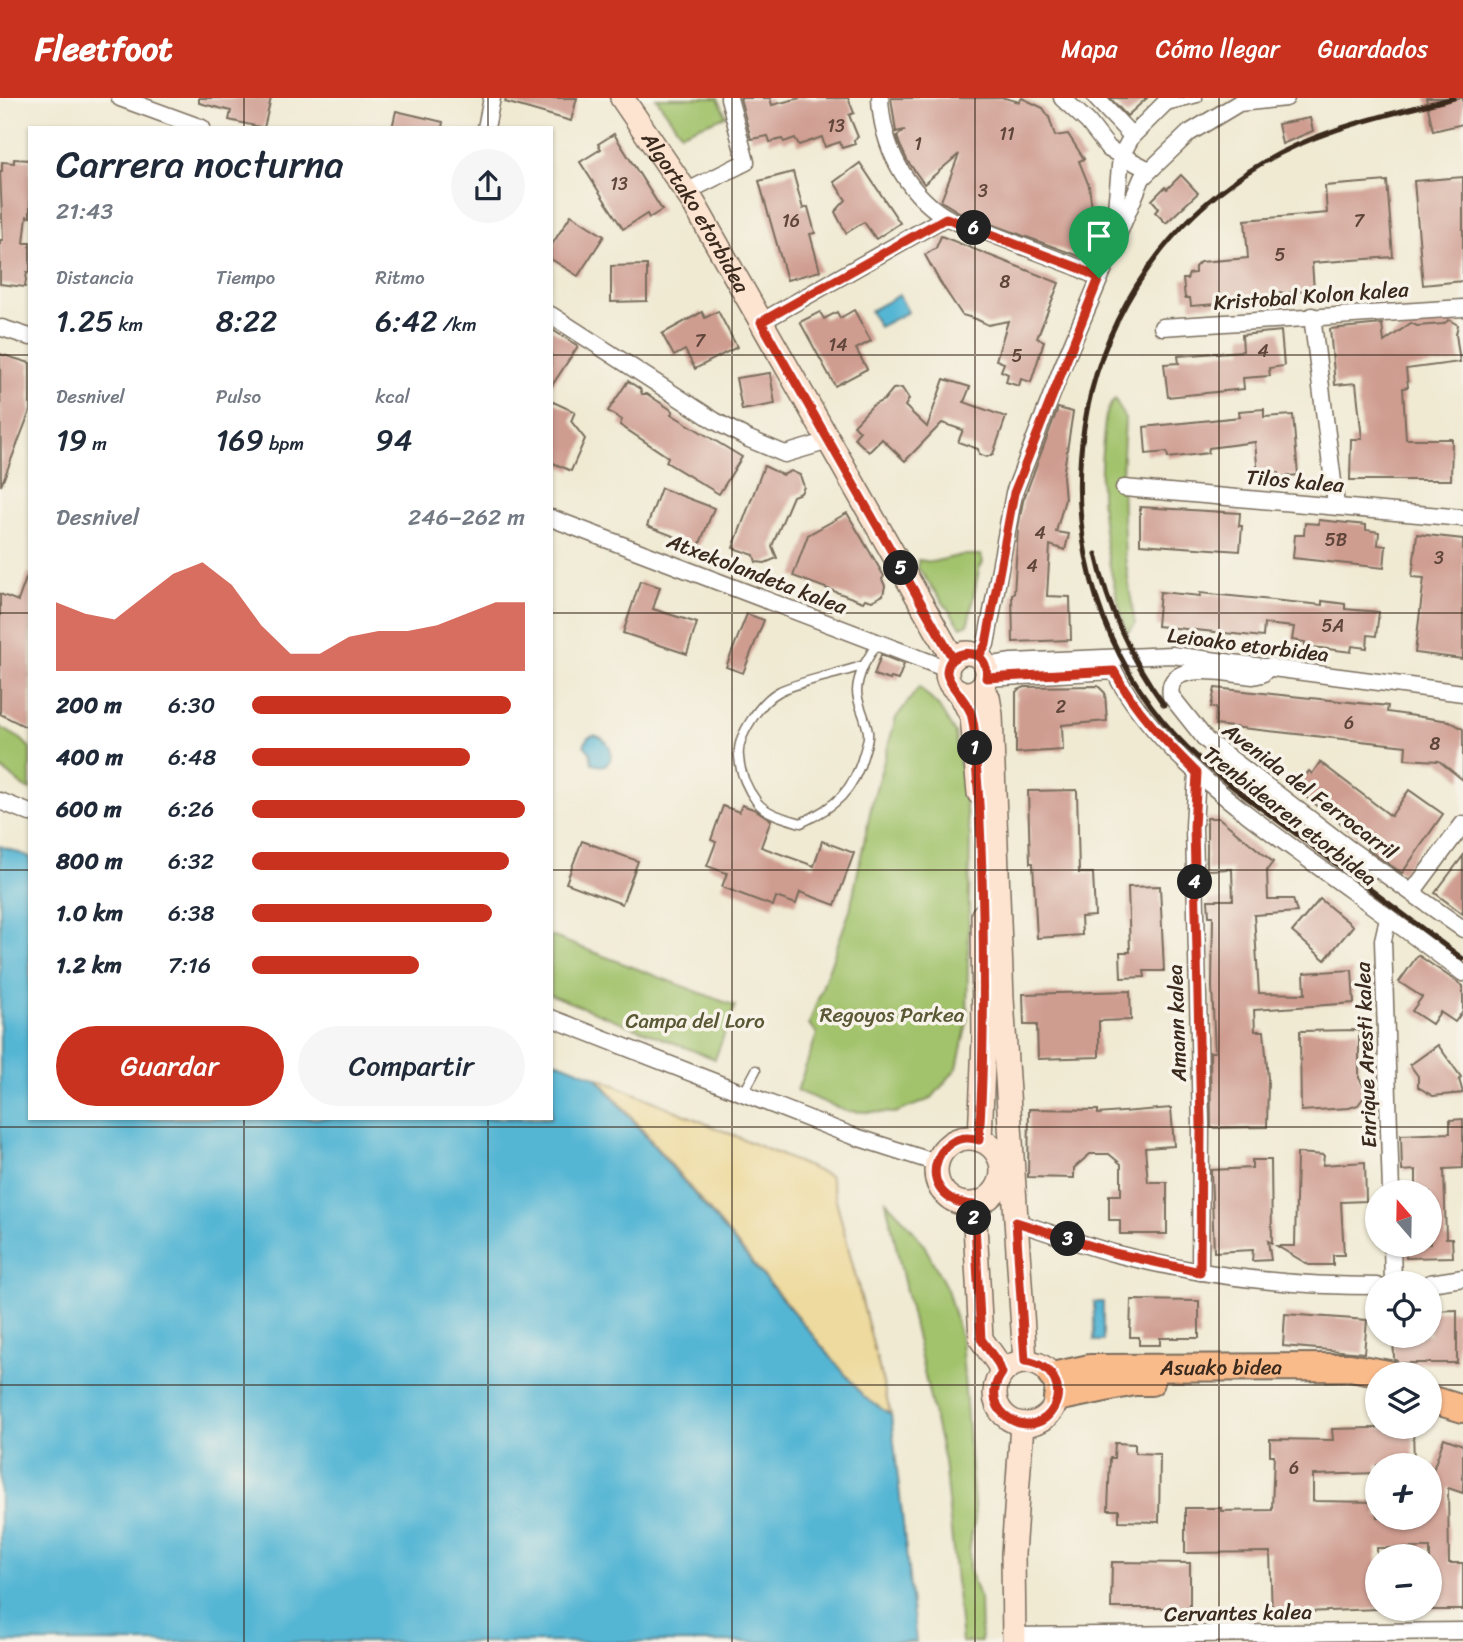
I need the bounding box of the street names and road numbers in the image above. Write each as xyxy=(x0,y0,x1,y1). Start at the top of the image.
street label: Algortako etorbidea xyxy=(630,123,760,301)
street label: Kristobal Kolon kalea xyxy=(1212,270,1410,322)
street label: Tilos kalea xyxy=(1244,458,1346,504)
street label: Atxekolandeta kalea xyxy=(660,522,853,626)
street label: Leioako etorbidea xyxy=(1165,616,1331,674)
street label: Avenida del Ferrocarril xyxy=(1213,712,1407,870)
street label: Trenbidearen etorbidea xyxy=(1194,736,1386,897)
street label: Enrique Aresti kalea xyxy=(1344,961,1388,1149)
street label: Amann kalea xyxy=(1156,963,1198,1083)
street label: Asuako bidea xyxy=(1159,1348,1283,1387)
street label: Cervantes kalea xyxy=(1164,1593,1313,1633)

